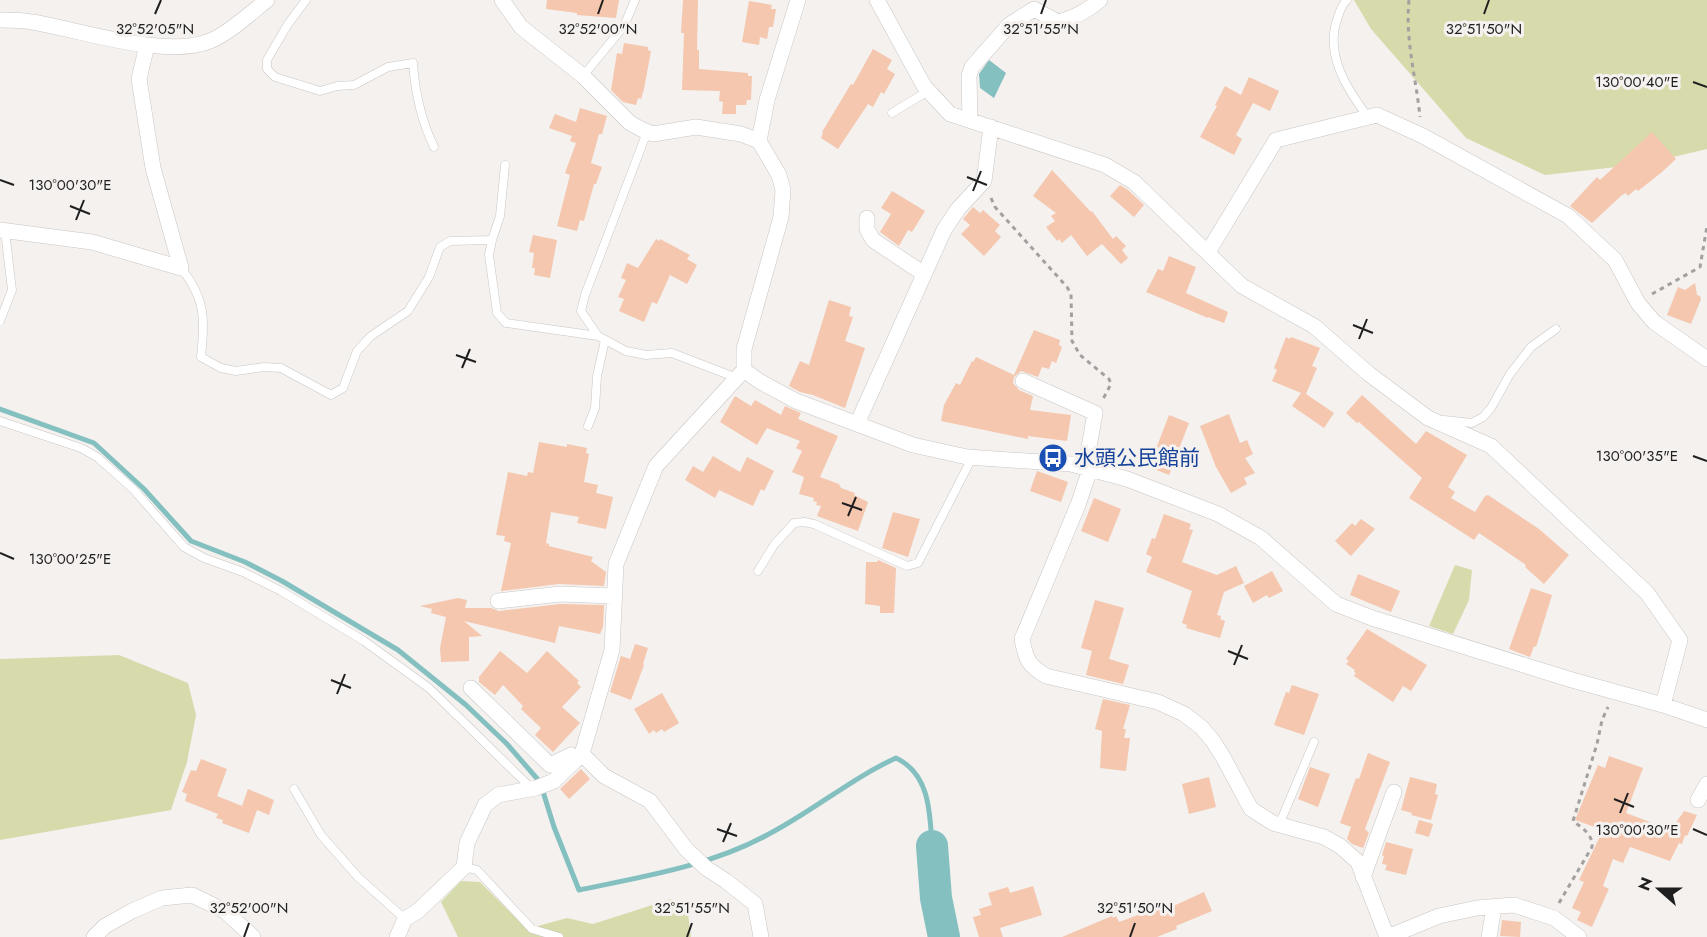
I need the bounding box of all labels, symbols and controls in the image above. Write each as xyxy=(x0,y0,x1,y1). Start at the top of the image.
text: 32°52'05"N xyxy=(116,18,194,40)
text: 32°52'00"N xyxy=(559,18,637,40)
text: 32°51'55"N xyxy=(1003,18,1079,40)
text: 32°51'50"N xyxy=(1446,18,1522,40)
text: 130°00'40"E xyxy=(1595,71,1679,93)
text: 130°00'30"E xyxy=(29,174,111,196)
bus stop icon: 水頭公民館前 xyxy=(1037,442,1069,474)
place label: 水頭公民館前 xyxy=(1074,443,1200,473)
text: 130°00'35"E xyxy=(1596,445,1678,467)
text: 130°00'25"E xyxy=(29,548,111,570)
text: 130°00'30"E xyxy=(1596,819,1678,841)
north arrow xyxy=(1629,859,1689,919)
text: N xyxy=(1632,874,1658,894)
text: 32°52'00"N xyxy=(210,897,288,919)
text: 32°51'55"N xyxy=(654,897,730,919)
text: 32°51'50"N xyxy=(1097,897,1173,919)

